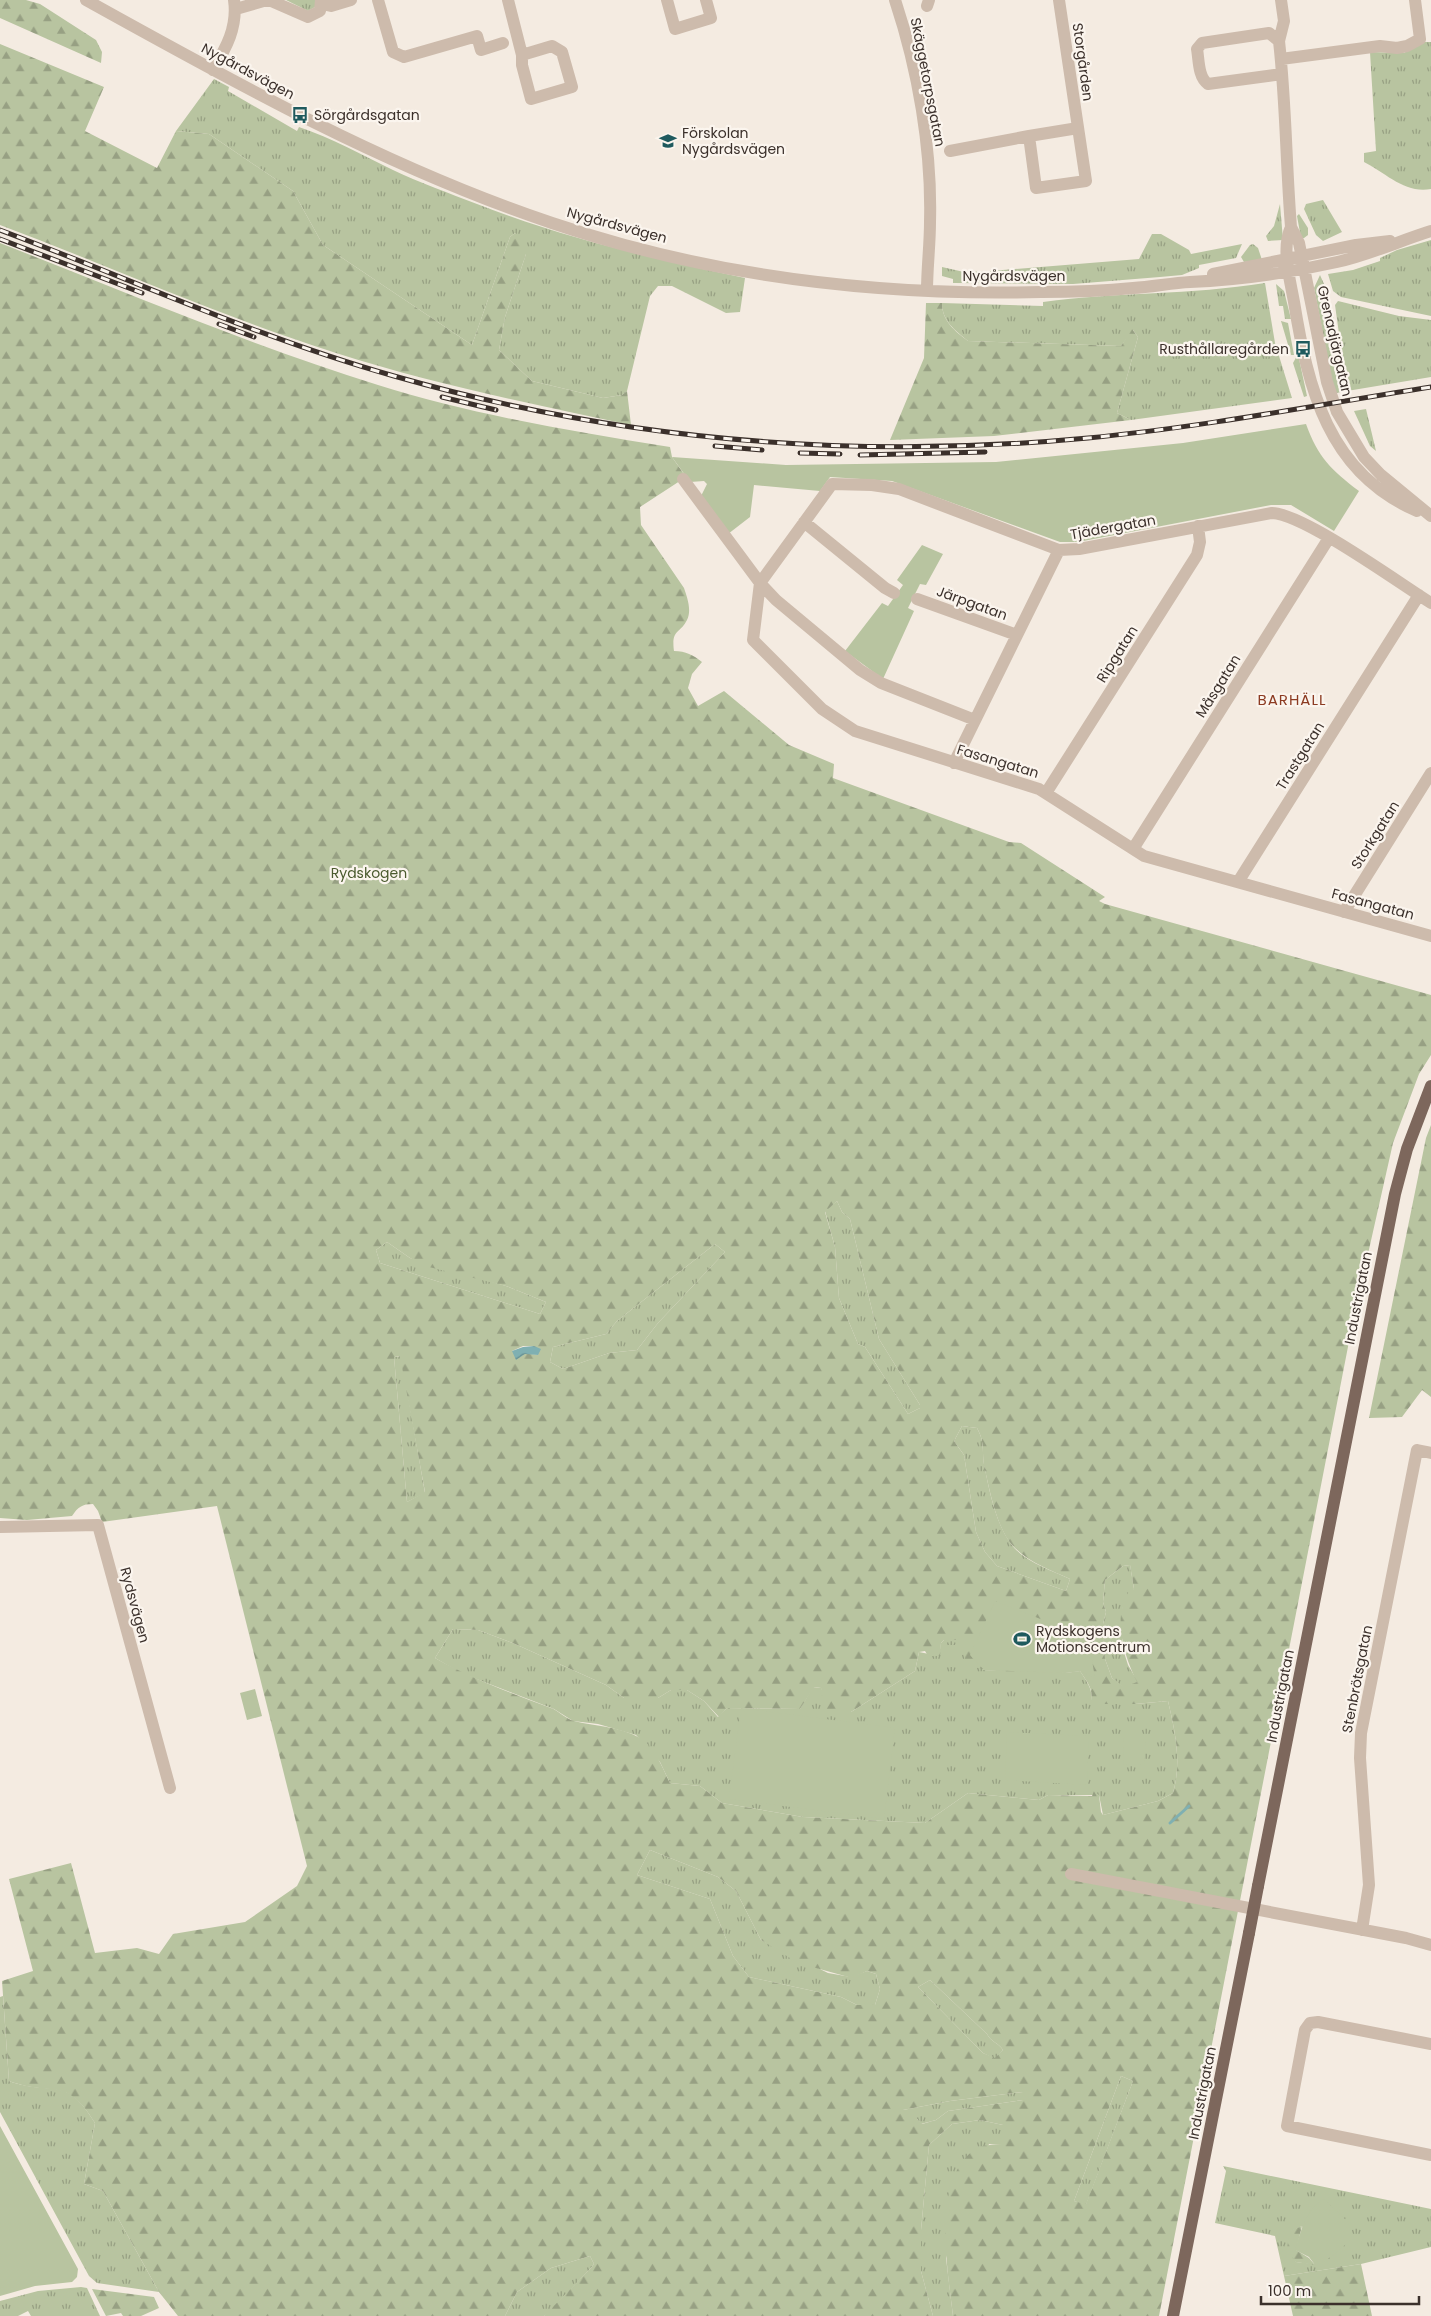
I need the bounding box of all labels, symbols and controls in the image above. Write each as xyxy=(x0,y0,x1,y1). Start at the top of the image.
street label: Skäggetorpsgatan xyxy=(906,16,950,148)
street label: Storgården xyxy=(1068,22,1098,102)
street label: Nygårdsvägen xyxy=(198,38,298,104)
bus stop icon: Sörgårdsgatan xyxy=(290,105,310,125)
place label: Sörgårdsgatan xyxy=(314,105,420,125)
place label: Förskolan Nygårdsvägen xyxy=(682,123,785,159)
school or university icon: Förskolan Nygårdsvägen xyxy=(658,131,678,151)
street label: Nygårdsvägen xyxy=(565,202,669,248)
street label: Nygårdsvägen xyxy=(962,266,1066,286)
street label: Grenadjärgatan xyxy=(1313,284,1357,398)
place label: Rusthållaregården xyxy=(1159,339,1289,359)
bus stop icon: Rusthållaregården xyxy=(1293,339,1313,359)
street label: Tjädergatan xyxy=(1069,510,1157,544)
street label: Järpgatan xyxy=(934,581,1010,625)
street label: Ripgatan xyxy=(1092,622,1142,686)
street label: Måsgatan xyxy=(1191,650,1245,722)
district label: BARHÄLL xyxy=(1258,689,1326,710)
street label: Trastgatan xyxy=(1271,718,1329,794)
street label: Fasangatan xyxy=(955,739,1041,783)
street label: Storkgatan xyxy=(1346,797,1404,873)
park label: Rydskogen xyxy=(331,863,407,883)
street label: Fasangatan xyxy=(1330,883,1416,925)
street label: Industrigatan xyxy=(1339,1250,1377,1346)
street label: Rydsvägen xyxy=(115,1565,155,1645)
place label: Rydskogens Motionscentrum xyxy=(1036,1621,1151,1657)
street label: Stenbrötsgatan xyxy=(1337,1623,1377,1735)
sports icon: Rydskogens Motionscentrum xyxy=(1012,1629,1032,1649)
street label: Industrigatan xyxy=(1261,1648,1299,1744)
street label: Industrigatan xyxy=(1183,2045,1221,2141)
scale bar xyxy=(1261,2274,1418,2306)
text: 100 m xyxy=(1268,2280,1311,2301)

